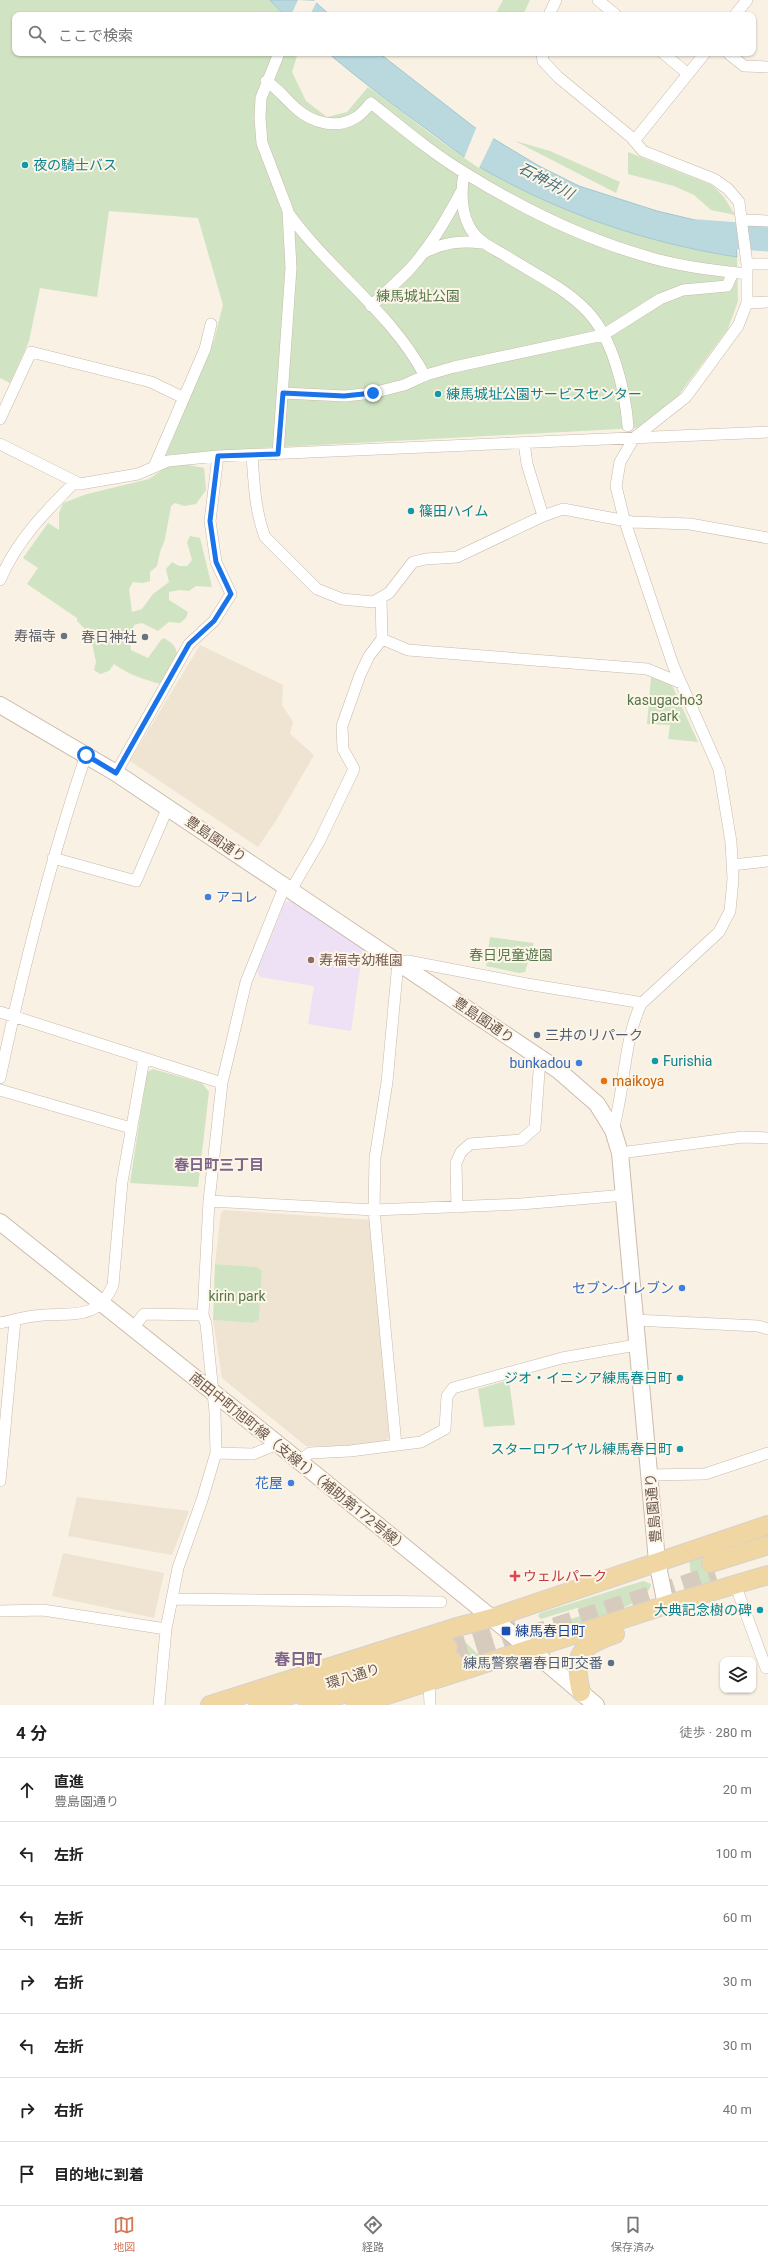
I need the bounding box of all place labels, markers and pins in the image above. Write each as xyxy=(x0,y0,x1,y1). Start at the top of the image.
place label: 夜の騎士バス xyxy=(33,157,117,173)
marker: 夜の騎士バス xyxy=(20,160,30,170)
place label: 練馬城址公園サービスセンター xyxy=(446,386,642,402)
marker: 練馬城址公園サービスセンター xyxy=(433,389,443,399)
place label: 篠田ハイム xyxy=(419,503,488,519)
marker: 篠田ハイム xyxy=(406,506,416,516)
place label: 寿福寺 xyxy=(14,628,56,644)
place label: 春日神社 xyxy=(81,629,137,645)
marker: 寿福寺 xyxy=(59,631,69,641)
marker: 春日神社 xyxy=(140,632,150,642)
place label: アコレ xyxy=(216,889,258,905)
marker: アコレ xyxy=(203,892,213,902)
place label: 寿福寺幼稚園 xyxy=(319,952,403,968)
marker: 寿福寺幼稚園 xyxy=(306,955,316,965)
place label: 三井のリパーク xyxy=(545,1027,643,1043)
marker: 三井のリパーク xyxy=(532,1030,542,1040)
place label: Furishia xyxy=(663,1053,712,1069)
place label: bunkadou xyxy=(509,1055,571,1071)
marker: Furishia xyxy=(650,1056,660,1066)
marker: bunkadou xyxy=(574,1058,584,1068)
place label: maikoya xyxy=(612,1073,664,1089)
marker: maikoya xyxy=(599,1076,609,1086)
place label: セブン-イレブン xyxy=(572,1280,674,1296)
marker: セブン-イレブン xyxy=(677,1283,687,1293)
place label: ジオ・イニシア練馬春日町 xyxy=(504,1370,672,1386)
marker: ジオ・イニシア練馬春日町 xyxy=(675,1373,685,1383)
place label: スターロワイヤル練馬春日町 xyxy=(490,1441,672,1457)
marker: スターロワイヤル練馬春日町 xyxy=(675,1444,685,1454)
place label: 花屋 xyxy=(255,1475,283,1491)
marker: 花屋 xyxy=(286,1478,296,1488)
place label: ウェルパーク xyxy=(523,1568,607,1584)
marker: ウェルパーク xyxy=(510,1571,520,1581)
place label: 大典記念樹の碑 xyxy=(654,1602,752,1618)
marker: 大典記念樹の碑 xyxy=(755,1605,765,1615)
place label: 練馬春日町 xyxy=(515,1623,585,1639)
marker: 練馬春日町 xyxy=(500,1625,512,1637)
place label: 練馬警察署春日町交番 xyxy=(463,1655,603,1671)
marker: 練馬警察署春日町交番 xyxy=(606,1658,616,1668)

